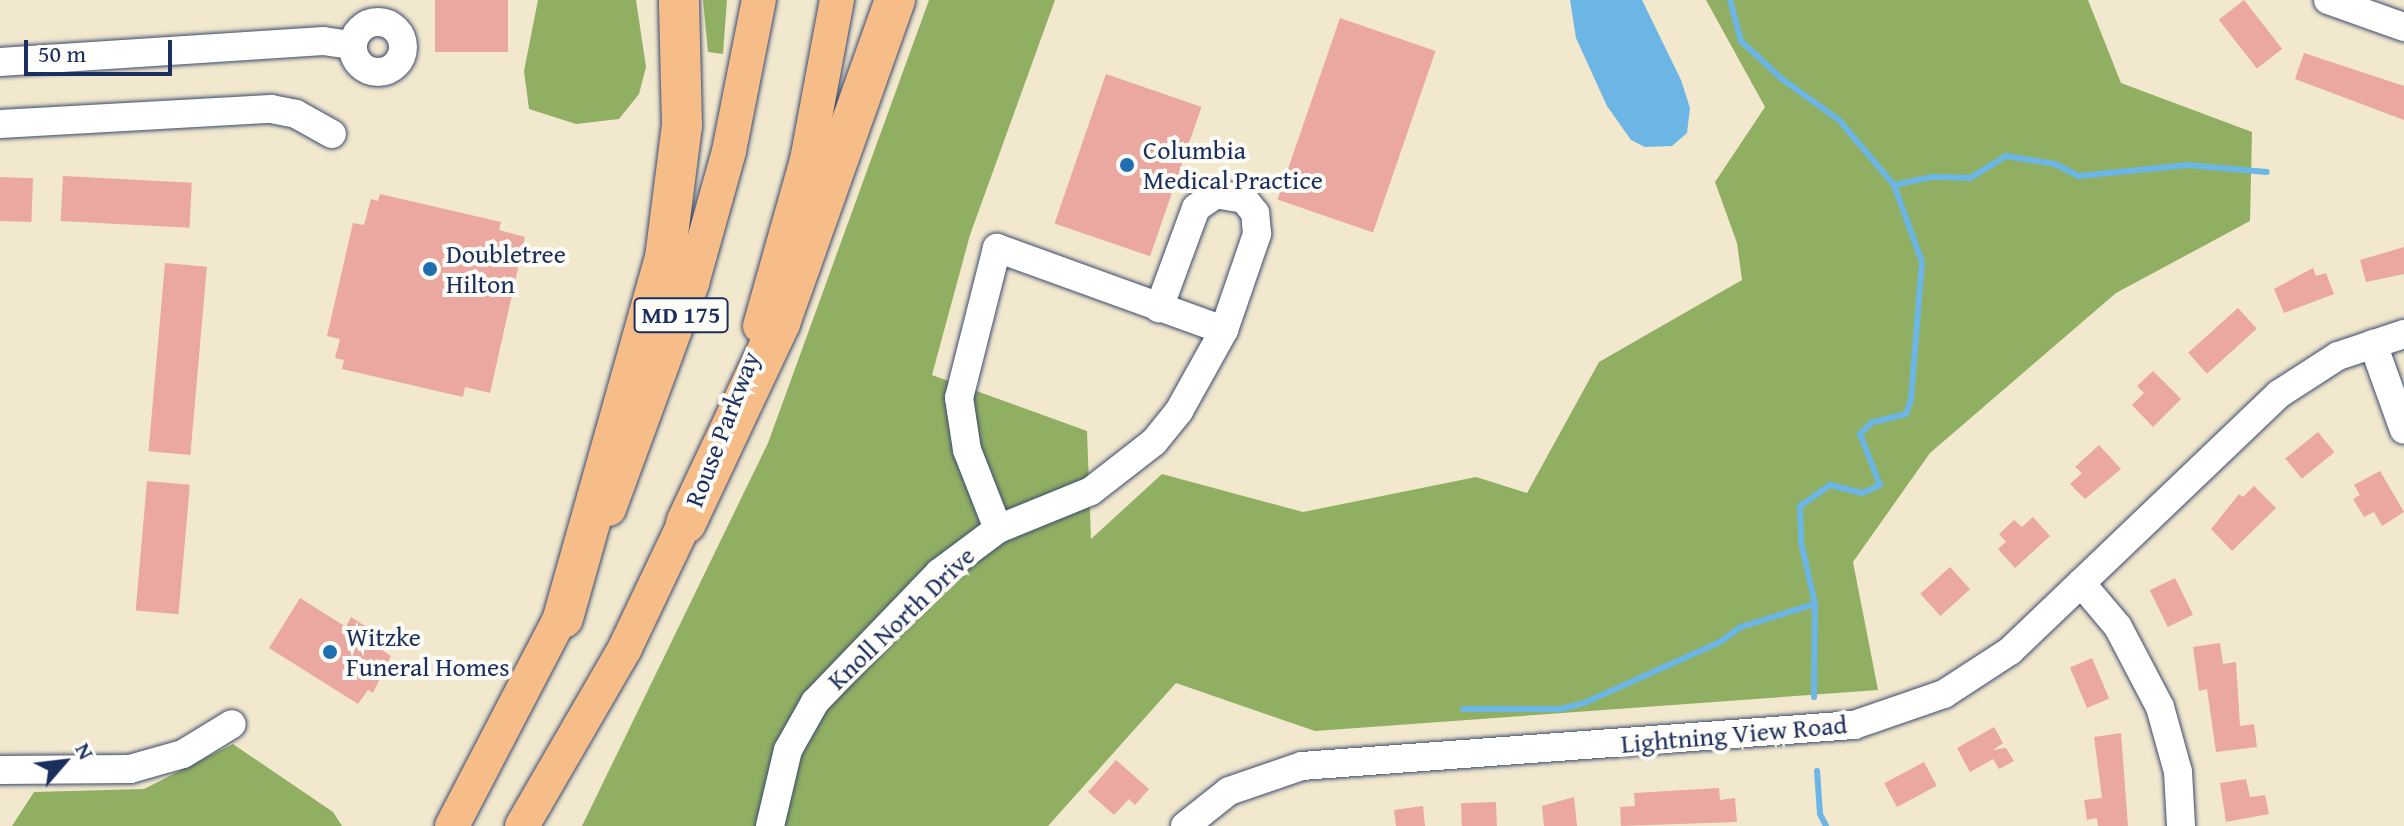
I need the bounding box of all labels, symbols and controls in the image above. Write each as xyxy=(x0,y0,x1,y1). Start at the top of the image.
scale bar xyxy=(28,24,176,74)
text: 50 m xyxy=(38,36,86,71)
place label: Columbia Medical Practice xyxy=(1143,134,1323,196)
marker: Columbia Medical Practice xyxy=(1118,156,1136,174)
place label: Doubletree Hilton xyxy=(446,238,566,300)
marker: Doubletree Hilton xyxy=(421,260,439,278)
road number: MD 175 xyxy=(633,295,729,335)
street label: Rouse Parkway xyxy=(678,347,766,511)
street label: Knoll North Drive xyxy=(821,540,981,696)
place label: Witzke Funeral Homes xyxy=(346,621,510,682)
marker: Witzke Funeral Homes xyxy=(321,643,339,661)
street label: Lightning View Road xyxy=(1620,709,1848,759)
north arrow xyxy=(24,722,104,802)
text: N xyxy=(68,737,103,765)

